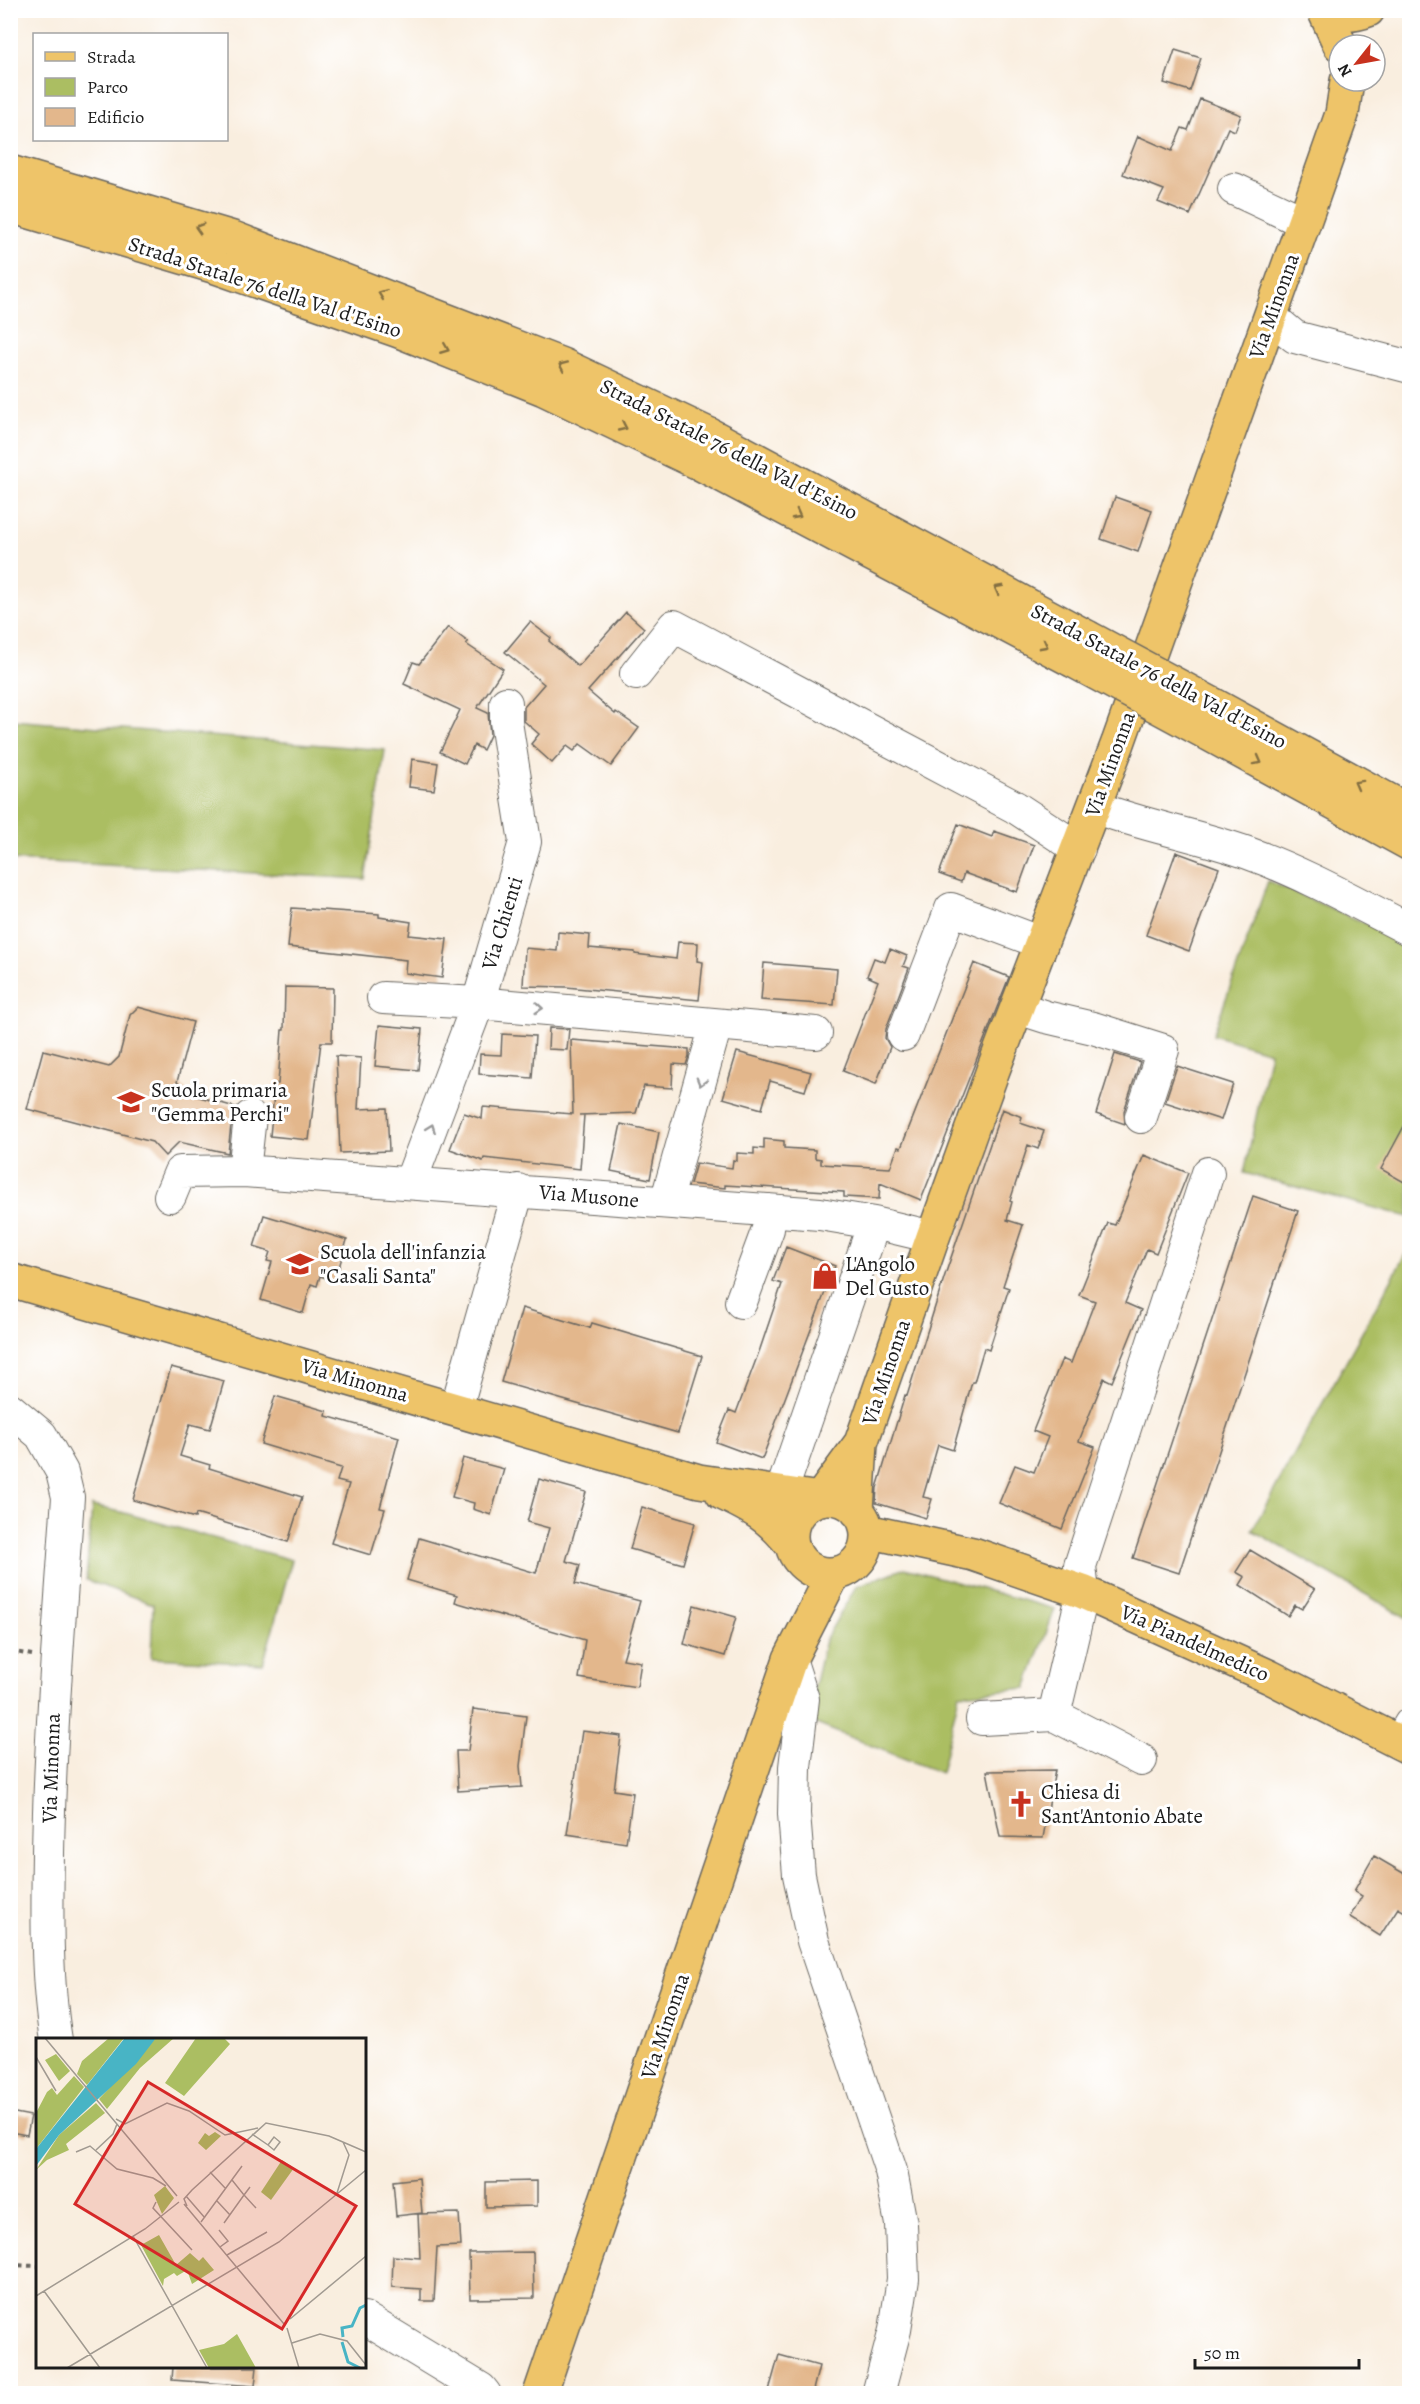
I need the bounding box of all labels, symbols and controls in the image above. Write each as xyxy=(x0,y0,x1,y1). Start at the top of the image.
legend xyxy=(33,33,228,141)
north arrow xyxy=(1327,33,1387,93)
text: Strada xyxy=(87,45,136,69)
text: N xyxy=(1332,59,1357,81)
text: Parco xyxy=(87,75,128,99)
text: Edificio xyxy=(87,105,144,129)
one-way arrow xyxy=(194,223,205,235)
street label: Strada Statale 76 della Val d'Esino xyxy=(125,230,405,344)
street label: Via Minonna xyxy=(1242,249,1306,363)
one-way arrow xyxy=(377,289,388,302)
one-way arrow xyxy=(438,342,449,354)
one-way arrow xyxy=(559,362,570,374)
street label: Strada Statale 76 della Val d'Esino xyxy=(595,372,863,526)
one-way arrow xyxy=(617,419,628,431)
one-way arrow xyxy=(791,508,802,519)
one-way arrow xyxy=(994,585,1005,597)
street label: Strada Statale 76 della Val d'Esino xyxy=(1026,597,1292,755)
one-way arrow xyxy=(1038,638,1048,649)
street label: Via Minonna xyxy=(1078,707,1142,821)
one-way arrow xyxy=(1252,754,1262,765)
one-way arrow xyxy=(1354,780,1364,791)
street label: Via Chienti xyxy=(474,873,529,974)
one-way arrow xyxy=(534,1001,543,1014)
place label: Scuola primaria "Gemma Perchi" xyxy=(151,1076,289,1128)
one-way arrow xyxy=(695,1077,708,1087)
school or university icon: Scuola primaria "Gemma Perchi" xyxy=(116,1087,146,1117)
one-way arrow xyxy=(424,1123,436,1134)
street label: Via Musone xyxy=(537,1178,640,1214)
place label: Scuola dell'infanzia "Casali Santa" xyxy=(320,1238,486,1290)
school or university icon: Scuola dell'infanzia "Casali Santa" xyxy=(285,1249,315,1279)
place label: L'Angolo Del Gusto xyxy=(845,1250,929,1302)
shop icon: L'Angolo Del Gusto xyxy=(810,1261,840,1291)
street label: Via Minonna xyxy=(855,1315,917,1430)
street label: Via Minonna xyxy=(297,1351,412,1409)
street label: Via Piandelmedico xyxy=(1116,1597,1273,1688)
street label: Via Minonna xyxy=(35,1712,67,1825)
place label: Chiesa di Sant'Antonio Abate xyxy=(1041,1778,1203,1830)
church icon: Chiesa di Sant'Antonio Abate xyxy=(1006,1789,1036,1819)
street label: Via Minonna xyxy=(634,1969,696,2084)
inset map xyxy=(36,2038,366,2368)
scale bar xyxy=(1195,2332,1358,2370)
text: 50 m xyxy=(1204,2341,1240,2365)

